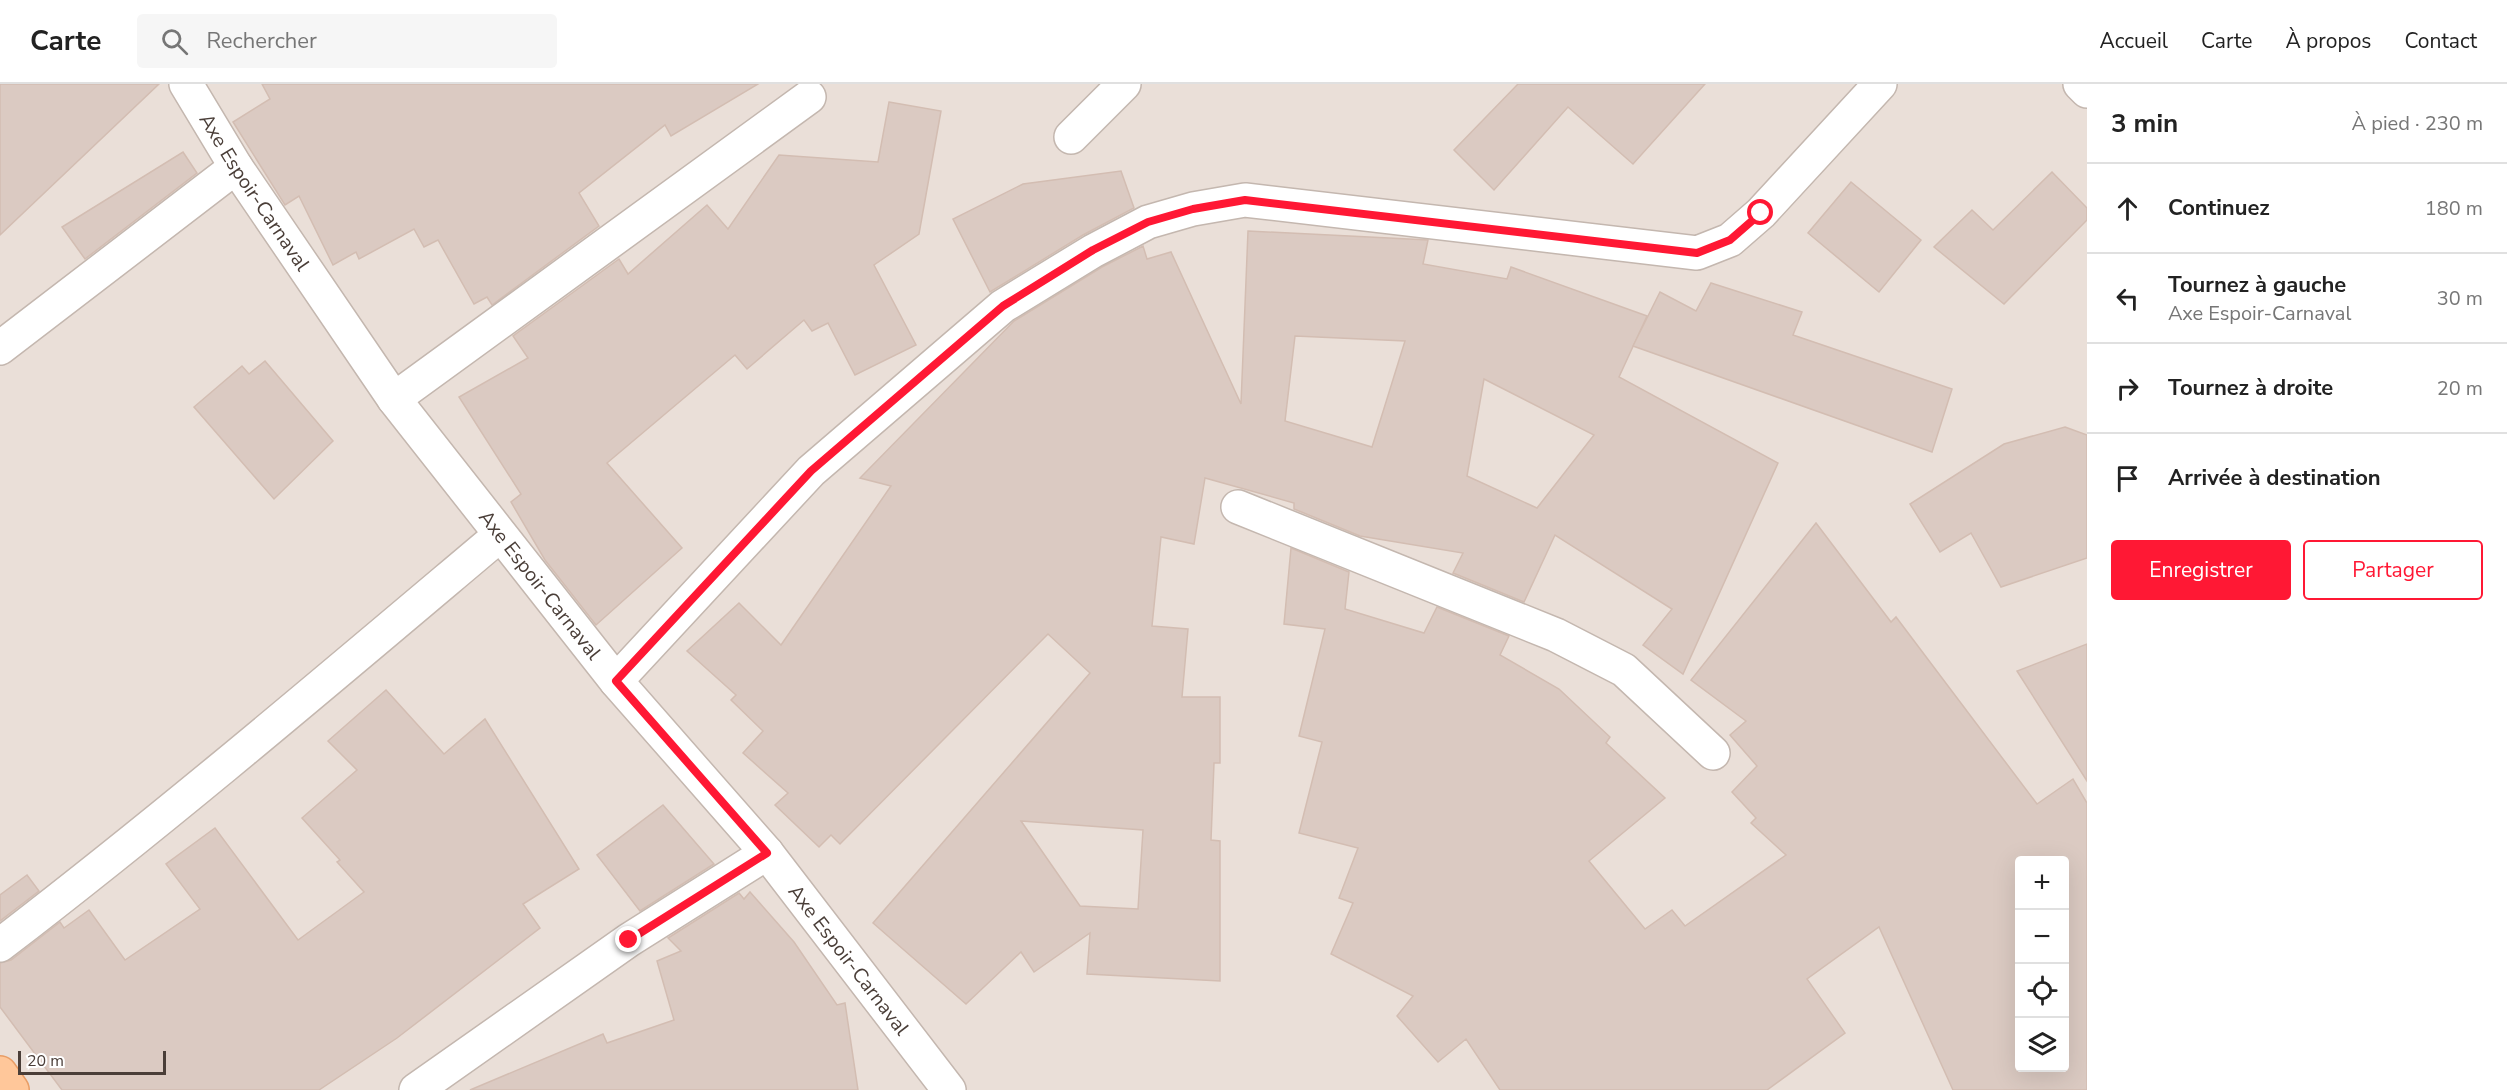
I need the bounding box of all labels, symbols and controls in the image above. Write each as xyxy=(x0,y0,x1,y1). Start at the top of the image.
search box xyxy=(137,14,557,68)
text: Carte xyxy=(30,22,101,60)
icon: search xyxy=(158,25,191,58)
text: Rechercher xyxy=(206,26,317,56)
text: Accueil xyxy=(2099,27,2168,55)
text: Carte xyxy=(2201,27,2252,55)
text: À propos xyxy=(2285,27,2371,55)
text: Contact xyxy=(2404,27,2477,55)
text: 3 min xyxy=(2111,106,2178,141)
street label: Axe Espoir-Carnaval xyxy=(193,108,316,276)
text: À pied · 230 m xyxy=(2352,110,2483,137)
icon: ahead xyxy=(2111,192,2144,225)
text: Continuez xyxy=(2168,193,2270,223)
text: 180 m xyxy=(2425,195,2483,222)
route start xyxy=(1747,199,1773,225)
text: Tournez à gauche xyxy=(2168,270,2346,300)
icon: left xyxy=(2111,282,2144,315)
text: 30 m xyxy=(2437,285,2483,312)
text: Axe Espoir-Carnaval xyxy=(2168,300,2351,327)
icon: right xyxy=(2111,372,2144,405)
text: Tournez à droite xyxy=(2168,373,2333,403)
text: 20 m xyxy=(2437,375,2483,402)
icon: arrive xyxy=(2111,462,2144,495)
text: Arrivée à destination xyxy=(2168,463,2381,493)
street label: Axe Espoir-Carnaval xyxy=(473,504,608,665)
button: Enregistrer xyxy=(2111,540,2291,600)
button: Partager xyxy=(2303,540,2483,600)
map controls xyxy=(2015,856,2069,1072)
button: + xyxy=(2015,856,2069,910)
street label: Axe Espoir-Carnaval xyxy=(782,879,916,1041)
button: − xyxy=(2015,910,2069,964)
route end xyxy=(615,926,641,952)
button: locate xyxy=(2015,964,2069,1018)
button: layers xyxy=(2015,1018,2069,1072)
scale bar xyxy=(18,1048,166,1076)
text: 20 m xyxy=(27,1050,64,1072)

